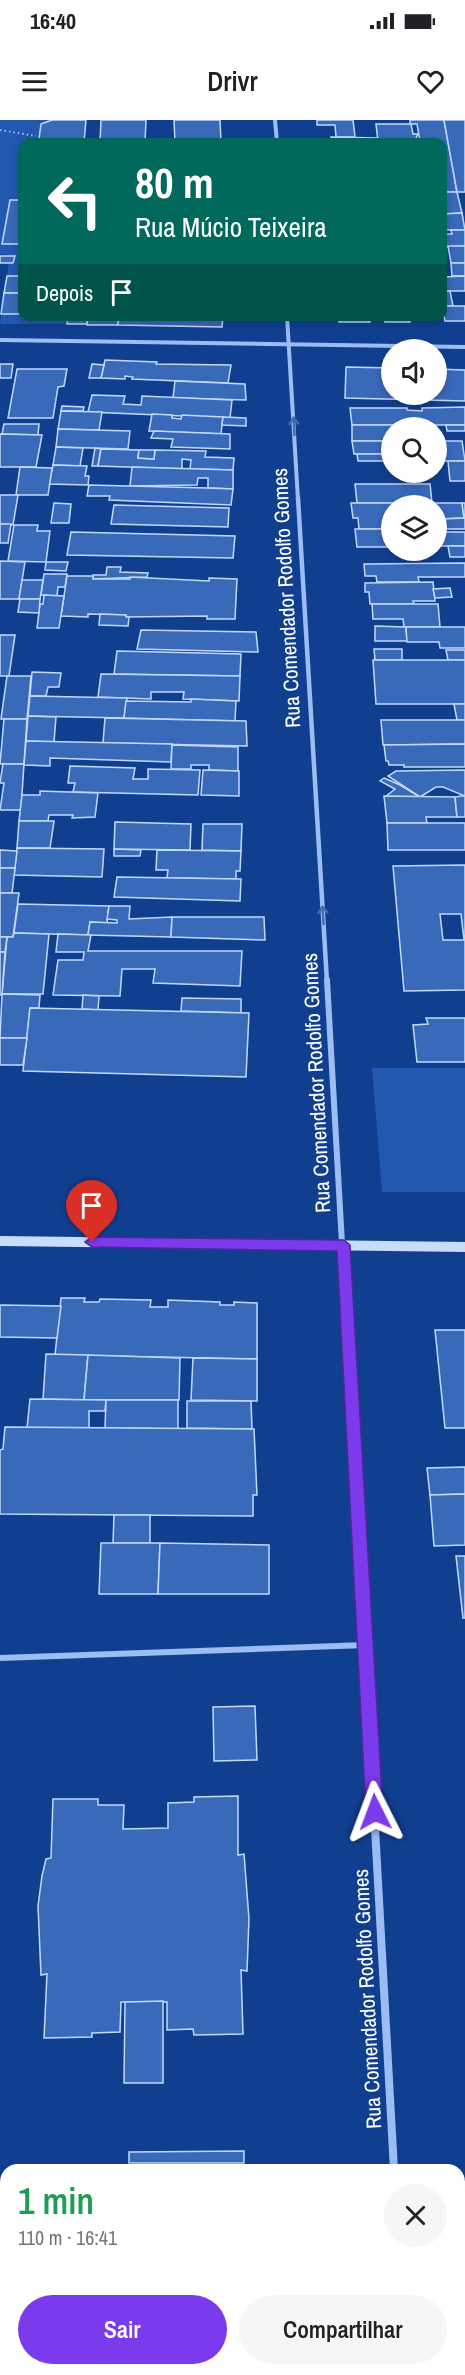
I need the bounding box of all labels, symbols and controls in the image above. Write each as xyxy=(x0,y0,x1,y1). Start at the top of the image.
text: 16:40 xyxy=(30,6,76,36)
text: Drivr xyxy=(207,63,258,99)
icon: menu xyxy=(18,65,51,98)
icon: heart xyxy=(414,65,447,98)
text: 80 m xyxy=(135,155,214,211)
icon: left xyxy=(36,162,114,240)
text: Rua Múcio Teixeira xyxy=(135,209,327,245)
icon: arrive xyxy=(105,276,138,309)
text: Depois xyxy=(36,278,93,308)
map controls xyxy=(381,339,447,561)
button: sound xyxy=(381,339,447,405)
one-way arrow xyxy=(288,417,299,437)
button: search xyxy=(381,417,447,483)
street label: Rua Comendador Rodolfo Gomes xyxy=(265,467,307,729)
button: layers xyxy=(381,495,447,561)
one-way arrow xyxy=(318,905,329,925)
street label: Rua Comendador Rodolfo Gomes xyxy=(295,952,337,1214)
pin xyxy=(66,1180,117,1242)
icon: arrive xyxy=(75,1189,108,1222)
position arrow xyxy=(343,1780,407,1844)
street label: Rua Comendador Rodolfo Gomes xyxy=(346,1868,388,2130)
text: 1 min xyxy=(18,2177,94,2225)
button: close xyxy=(384,2184,447,2247)
text: 110 m · 16:41 xyxy=(18,2224,117,2251)
button: Sair xyxy=(18,2295,227,2364)
button: Compartilhar xyxy=(239,2295,447,2364)

